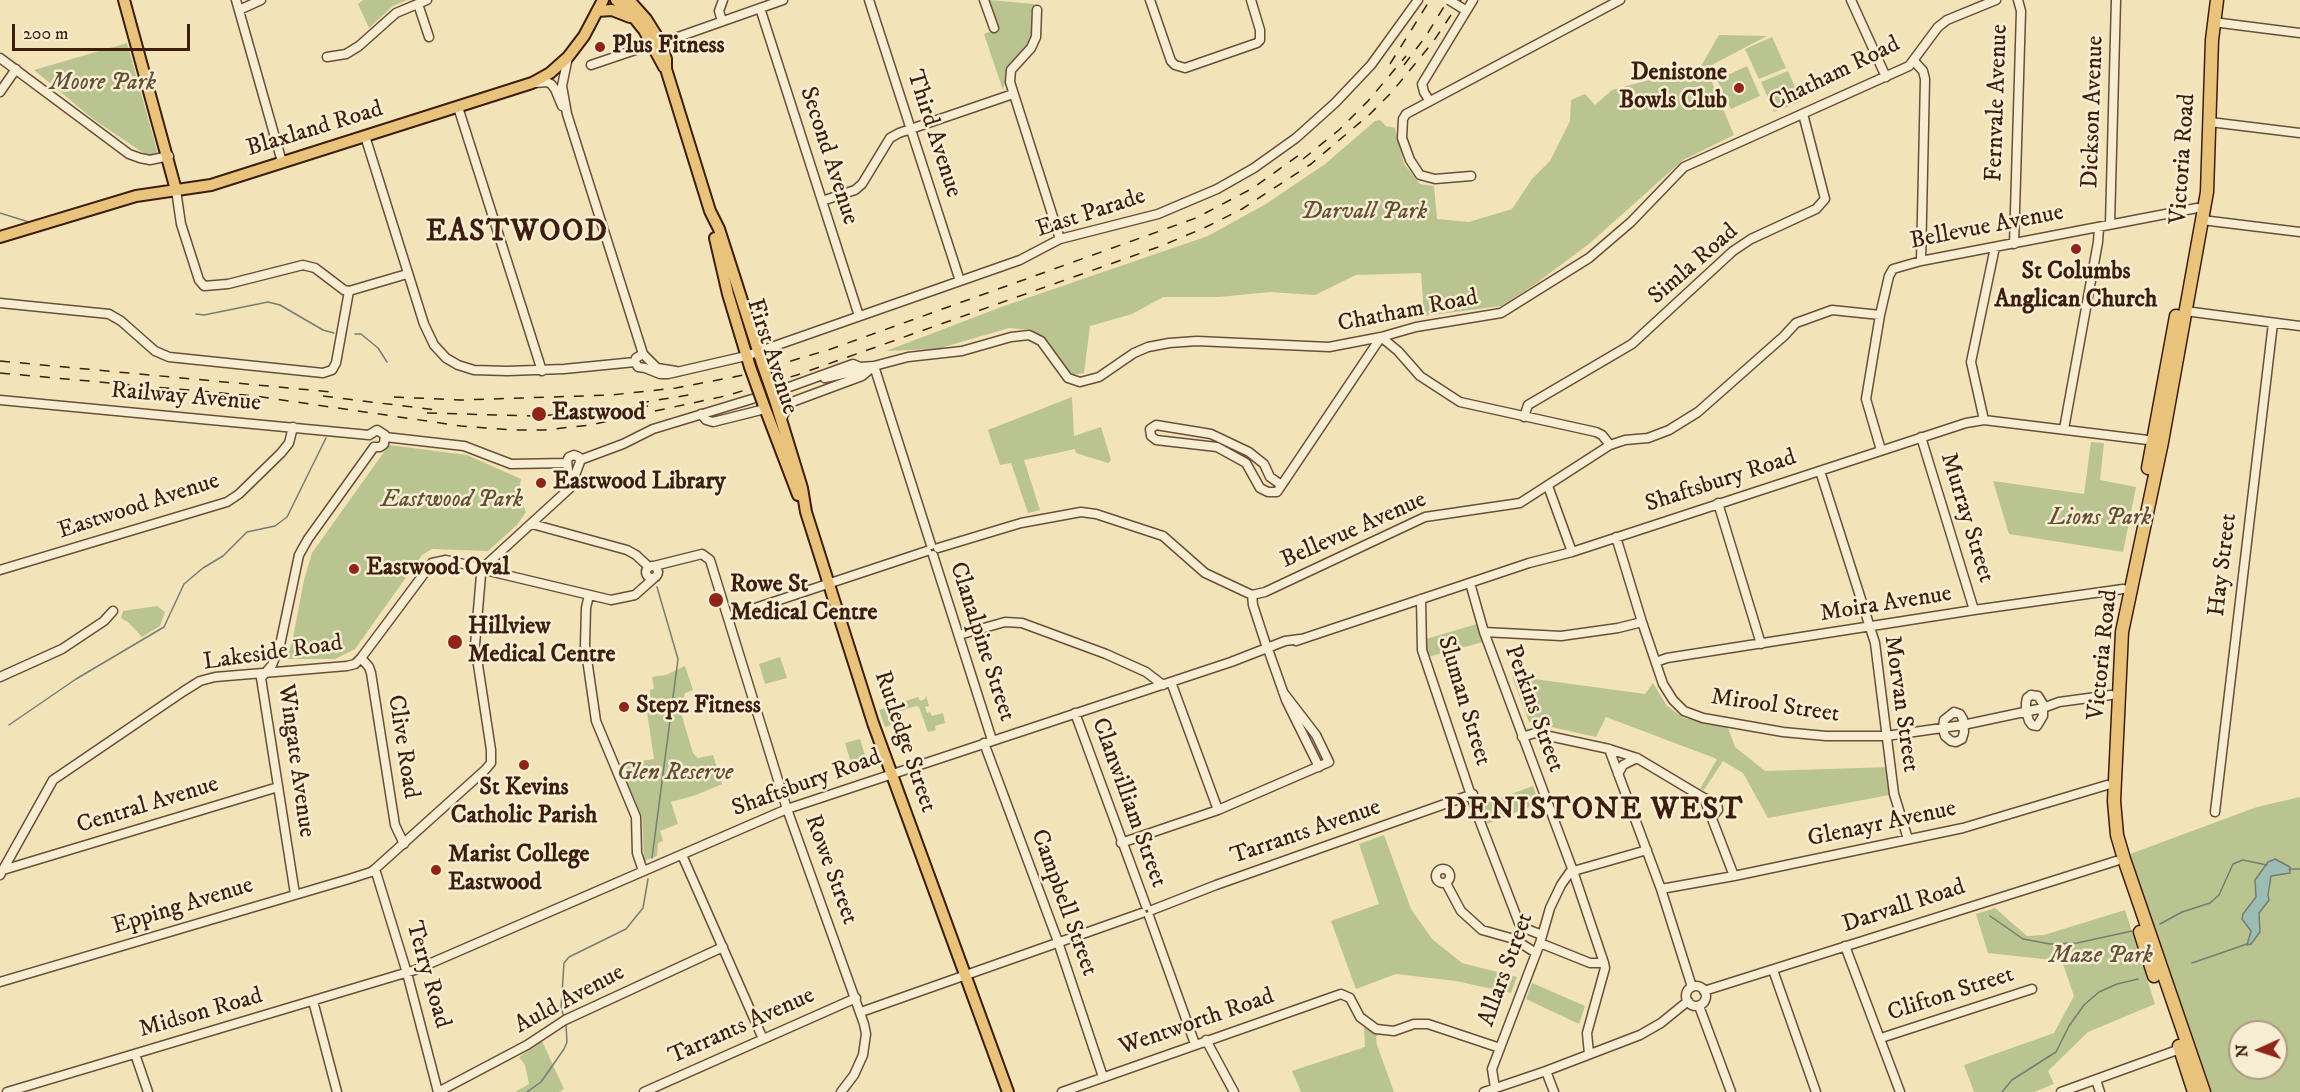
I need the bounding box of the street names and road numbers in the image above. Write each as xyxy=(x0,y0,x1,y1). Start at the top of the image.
street label: Fernvale Avenue xyxy=(1981,24,2015,182)
street label: Chatham Road xyxy=(1765,31,1905,119)
street label: Dickson Avenue xyxy=(2077,35,2111,189)
street label: Third Avenue xyxy=(899,67,967,201)
street label: Second Avenue xyxy=(792,83,864,229)
street label: Victoria Road xyxy=(2165,93,2203,225)
street label: Blaxland Road xyxy=(243,96,387,164)
street label: East Parade xyxy=(1033,183,1149,245)
street label: Bellevue Avenue xyxy=(1908,199,2066,257)
street label: Simla Road xyxy=(1643,218,1745,312)
street label: Chatham Road xyxy=(1336,284,1480,340)
street label: First Avenue xyxy=(739,296,803,418)
street label: Railway Avenue xyxy=(110,377,262,419)
street label: Shaftsbury Road xyxy=(1642,444,1800,520)
street label: Murray Street xyxy=(1933,450,1999,586)
street label: Eastwood Avenue xyxy=(55,467,223,547)
street label: Bellevue Avenue xyxy=(1277,486,1431,576)
street label: Hay Street xyxy=(2203,512,2245,618)
street label: Clanalpine Street xyxy=(942,559,1020,725)
street label: Moira Avenue xyxy=(1818,580,1954,630)
street label: Victoria Road xyxy=(2083,588,2125,722)
street label: Lakeside Road xyxy=(202,630,344,678)
street label: Sluman Street xyxy=(1430,633,1496,769)
street label: Morvan Street xyxy=(1876,634,1924,774)
street label: Perkins Street xyxy=(1497,642,1569,776)
street label: Rutledge Street xyxy=(866,667,942,817)
street label: Wingate Avenue xyxy=(270,682,320,840)
street label: Mirool Street xyxy=(1709,684,1841,730)
street label: Clive Road xyxy=(380,693,424,801)
street label: Clanwilliam Street xyxy=(1084,714,1172,892)
street label: Shaftsbury Road xyxy=(728,744,886,824)
street label: Central Avenue xyxy=(74,771,222,841)
street label: Tarrants Avenue xyxy=(1227,794,1385,872)
street label: Glenayr Avenue xyxy=(1805,795,1959,855)
street label: Rowe Street xyxy=(797,811,863,929)
street label: Campbell Street xyxy=(1023,826,1103,980)
street label: Epping Avenue xyxy=(109,872,257,942)
street label: Darvall Road xyxy=(1839,874,1969,940)
street label: Allars Street xyxy=(1473,909,1541,1031)
street label: Terry Road xyxy=(398,918,456,1032)
street label: Auld Avenue xyxy=(510,959,630,1041)
street label: Clifton Street xyxy=(1884,961,2018,1029)
street label: Tarrants Avenue xyxy=(665,982,819,1072)
street label: Midson Road xyxy=(136,983,266,1045)
street label: Wentworth Road xyxy=(1116,983,1278,1063)

